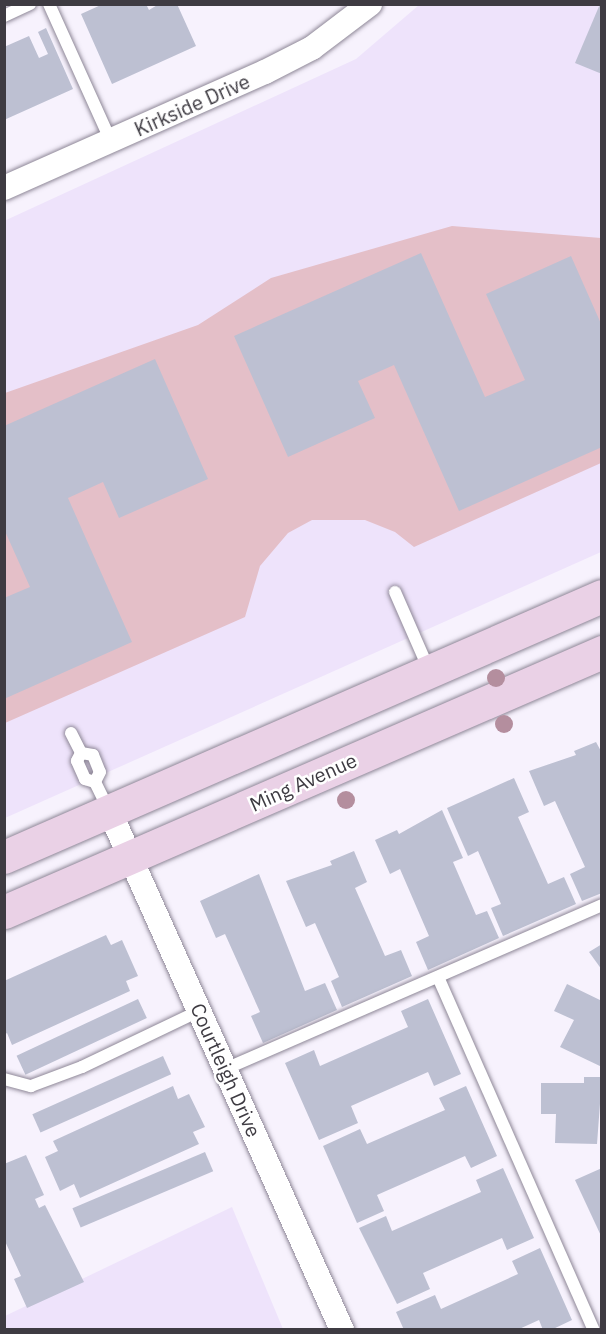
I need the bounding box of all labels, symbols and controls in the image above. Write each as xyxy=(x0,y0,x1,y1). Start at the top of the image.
street label: Kirkside Drive xyxy=(131,69,253,141)
street label: Ming Avenue xyxy=(246,748,360,816)
street label: Courtleigh Drive xyxy=(186,999,266,1141)

